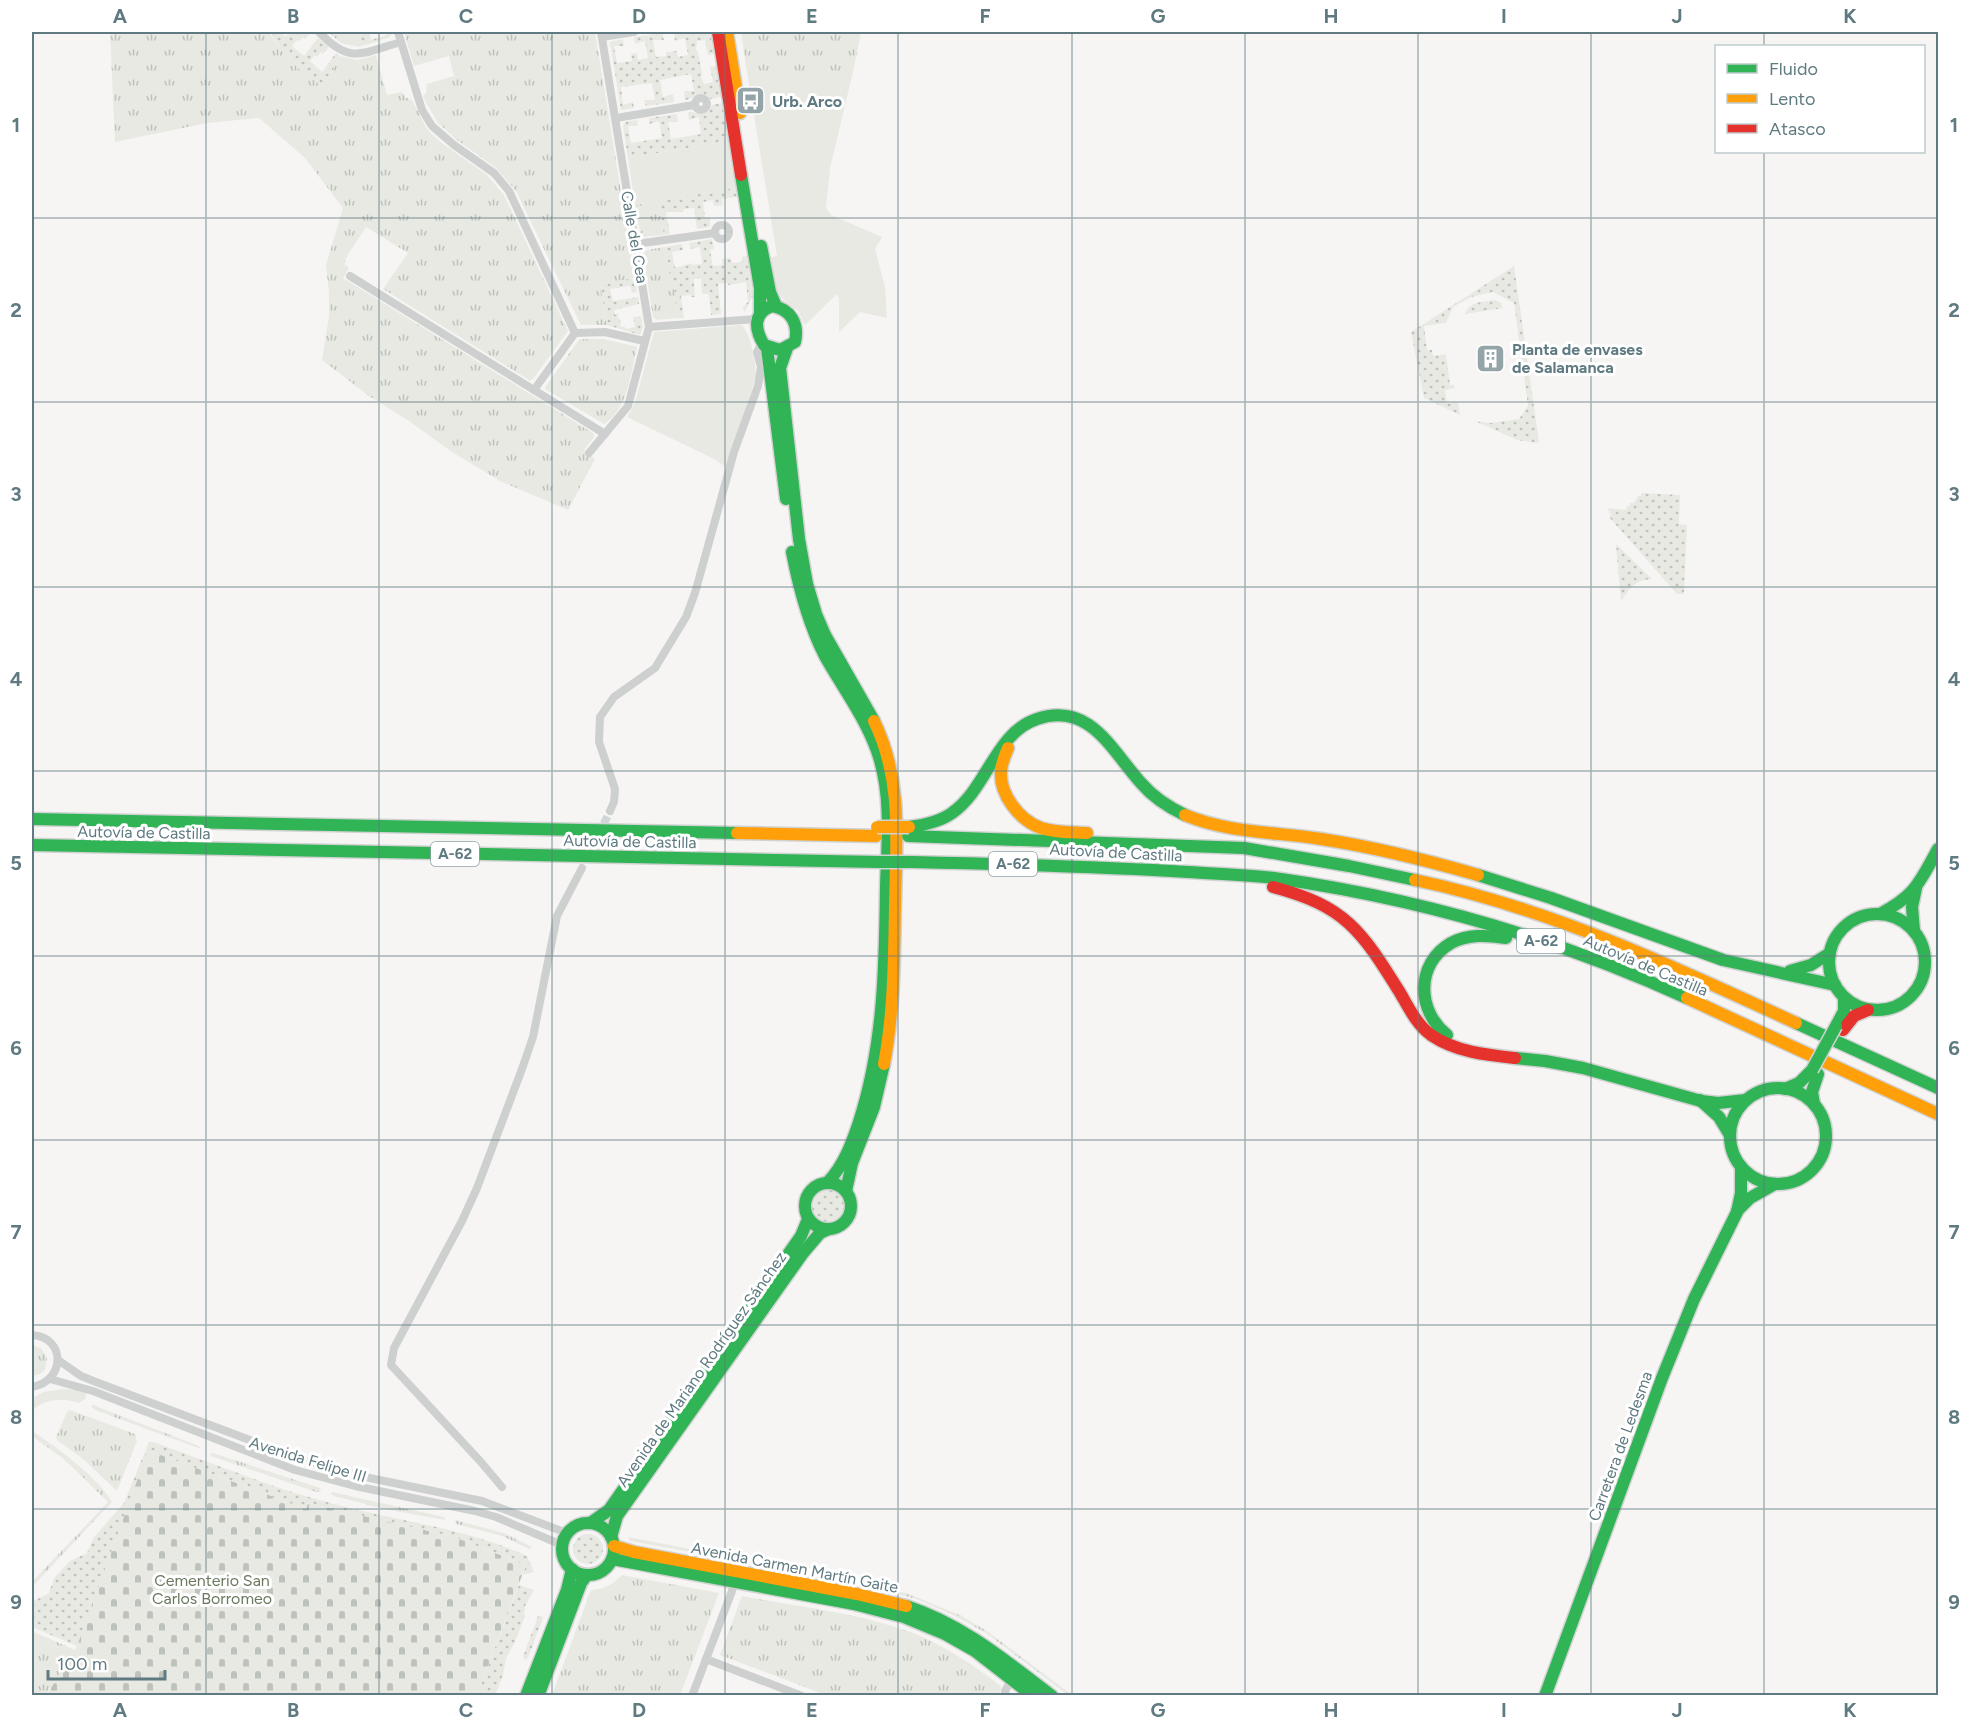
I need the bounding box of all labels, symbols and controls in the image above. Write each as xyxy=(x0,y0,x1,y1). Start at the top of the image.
text: A xyxy=(113,4,128,28)
text: B xyxy=(287,4,299,28)
text: C xyxy=(459,4,473,28)
text: D xyxy=(632,4,646,28)
text: E xyxy=(806,4,818,28)
text: F xyxy=(979,4,991,28)
text: G xyxy=(1151,4,1166,28)
text: H xyxy=(1324,4,1339,28)
text: I xyxy=(1501,4,1507,28)
text: J xyxy=(1671,4,1683,28)
text: K xyxy=(1843,4,1857,28)
legend xyxy=(1715,45,1925,153)
text: Fluido xyxy=(1769,58,1818,80)
bus stop icon: Urb. Arco xyxy=(735,85,767,117)
text: Lento xyxy=(1769,88,1815,110)
place label: Urb. Arco xyxy=(772,92,842,111)
text: 1 xyxy=(12,113,20,137)
text: 1 xyxy=(1950,113,1958,137)
text: Atasco xyxy=(1769,118,1826,140)
street label: Calle del Cea xyxy=(617,189,652,285)
text: 2 xyxy=(10,298,22,322)
text: 2 xyxy=(1948,298,1960,322)
place label: Planta de envases de Salamanca xyxy=(1512,340,1643,377)
building icon: Planta de envases de Salamanca xyxy=(1475,342,1507,374)
text: 3 xyxy=(10,482,22,506)
text: 3 xyxy=(1948,482,1960,506)
text: 4 xyxy=(10,667,23,691)
text: 4 xyxy=(1948,667,1961,691)
street label: Autovía de Castilla xyxy=(77,822,211,843)
street label: Autovía de Castilla xyxy=(563,831,697,852)
street label: Autovía de Castilla xyxy=(1049,840,1183,865)
road number: A-62 xyxy=(431,842,479,866)
text: 5 xyxy=(10,851,22,875)
text: 5 xyxy=(1948,851,1960,875)
road number: A-62 xyxy=(989,852,1037,876)
road number: A-62 xyxy=(1517,929,1565,953)
street label: Autovía de Castilla xyxy=(1581,931,1711,1000)
text: 6 xyxy=(10,1036,22,1060)
text: 6 xyxy=(1948,1036,1960,1060)
text: 7 xyxy=(10,1220,22,1244)
text: 7 xyxy=(1948,1220,1960,1244)
street label: Avenida de Mariano Rodríguez Sánchez xyxy=(613,1248,790,1490)
street label: Carretera de Ledesma xyxy=(1585,1369,1656,1524)
text: 8 xyxy=(10,1405,22,1429)
text: 8 xyxy=(1948,1405,1960,1429)
street label: Avenida Felipe III xyxy=(247,1433,369,1486)
street label: Avenida Carmen Martín Gaite xyxy=(690,1538,900,1597)
park label: Cementerio San Carlos Borromeo xyxy=(152,1571,272,1608)
text: 9 xyxy=(10,1590,22,1614)
text: 9 xyxy=(1948,1590,1960,1614)
scale bar xyxy=(48,1643,165,1681)
text: 100 m xyxy=(57,1653,107,1675)
text: A xyxy=(113,1698,128,1722)
text: B xyxy=(287,1698,299,1722)
text: C xyxy=(459,1698,473,1722)
text: D xyxy=(632,1698,646,1722)
text: E xyxy=(806,1698,818,1722)
text: F xyxy=(979,1698,991,1722)
text: G xyxy=(1151,1698,1166,1722)
text: H xyxy=(1324,1698,1339,1722)
text: I xyxy=(1501,1698,1507,1722)
text: J xyxy=(1671,1698,1683,1722)
text: K xyxy=(1843,1698,1857,1722)

